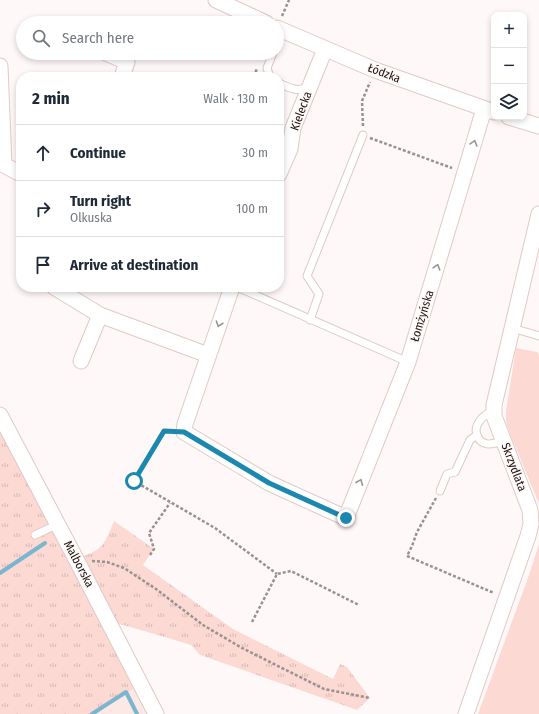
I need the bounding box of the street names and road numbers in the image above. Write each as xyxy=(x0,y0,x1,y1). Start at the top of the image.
street label: Łódzka xyxy=(366,60,403,86)
street label: Kielecka xyxy=(287,89,315,133)
street label: Łomżyńska xyxy=(407,288,437,344)
street label: Skrzydlata xyxy=(498,441,530,493)
street label: Malborska xyxy=(61,538,97,590)

